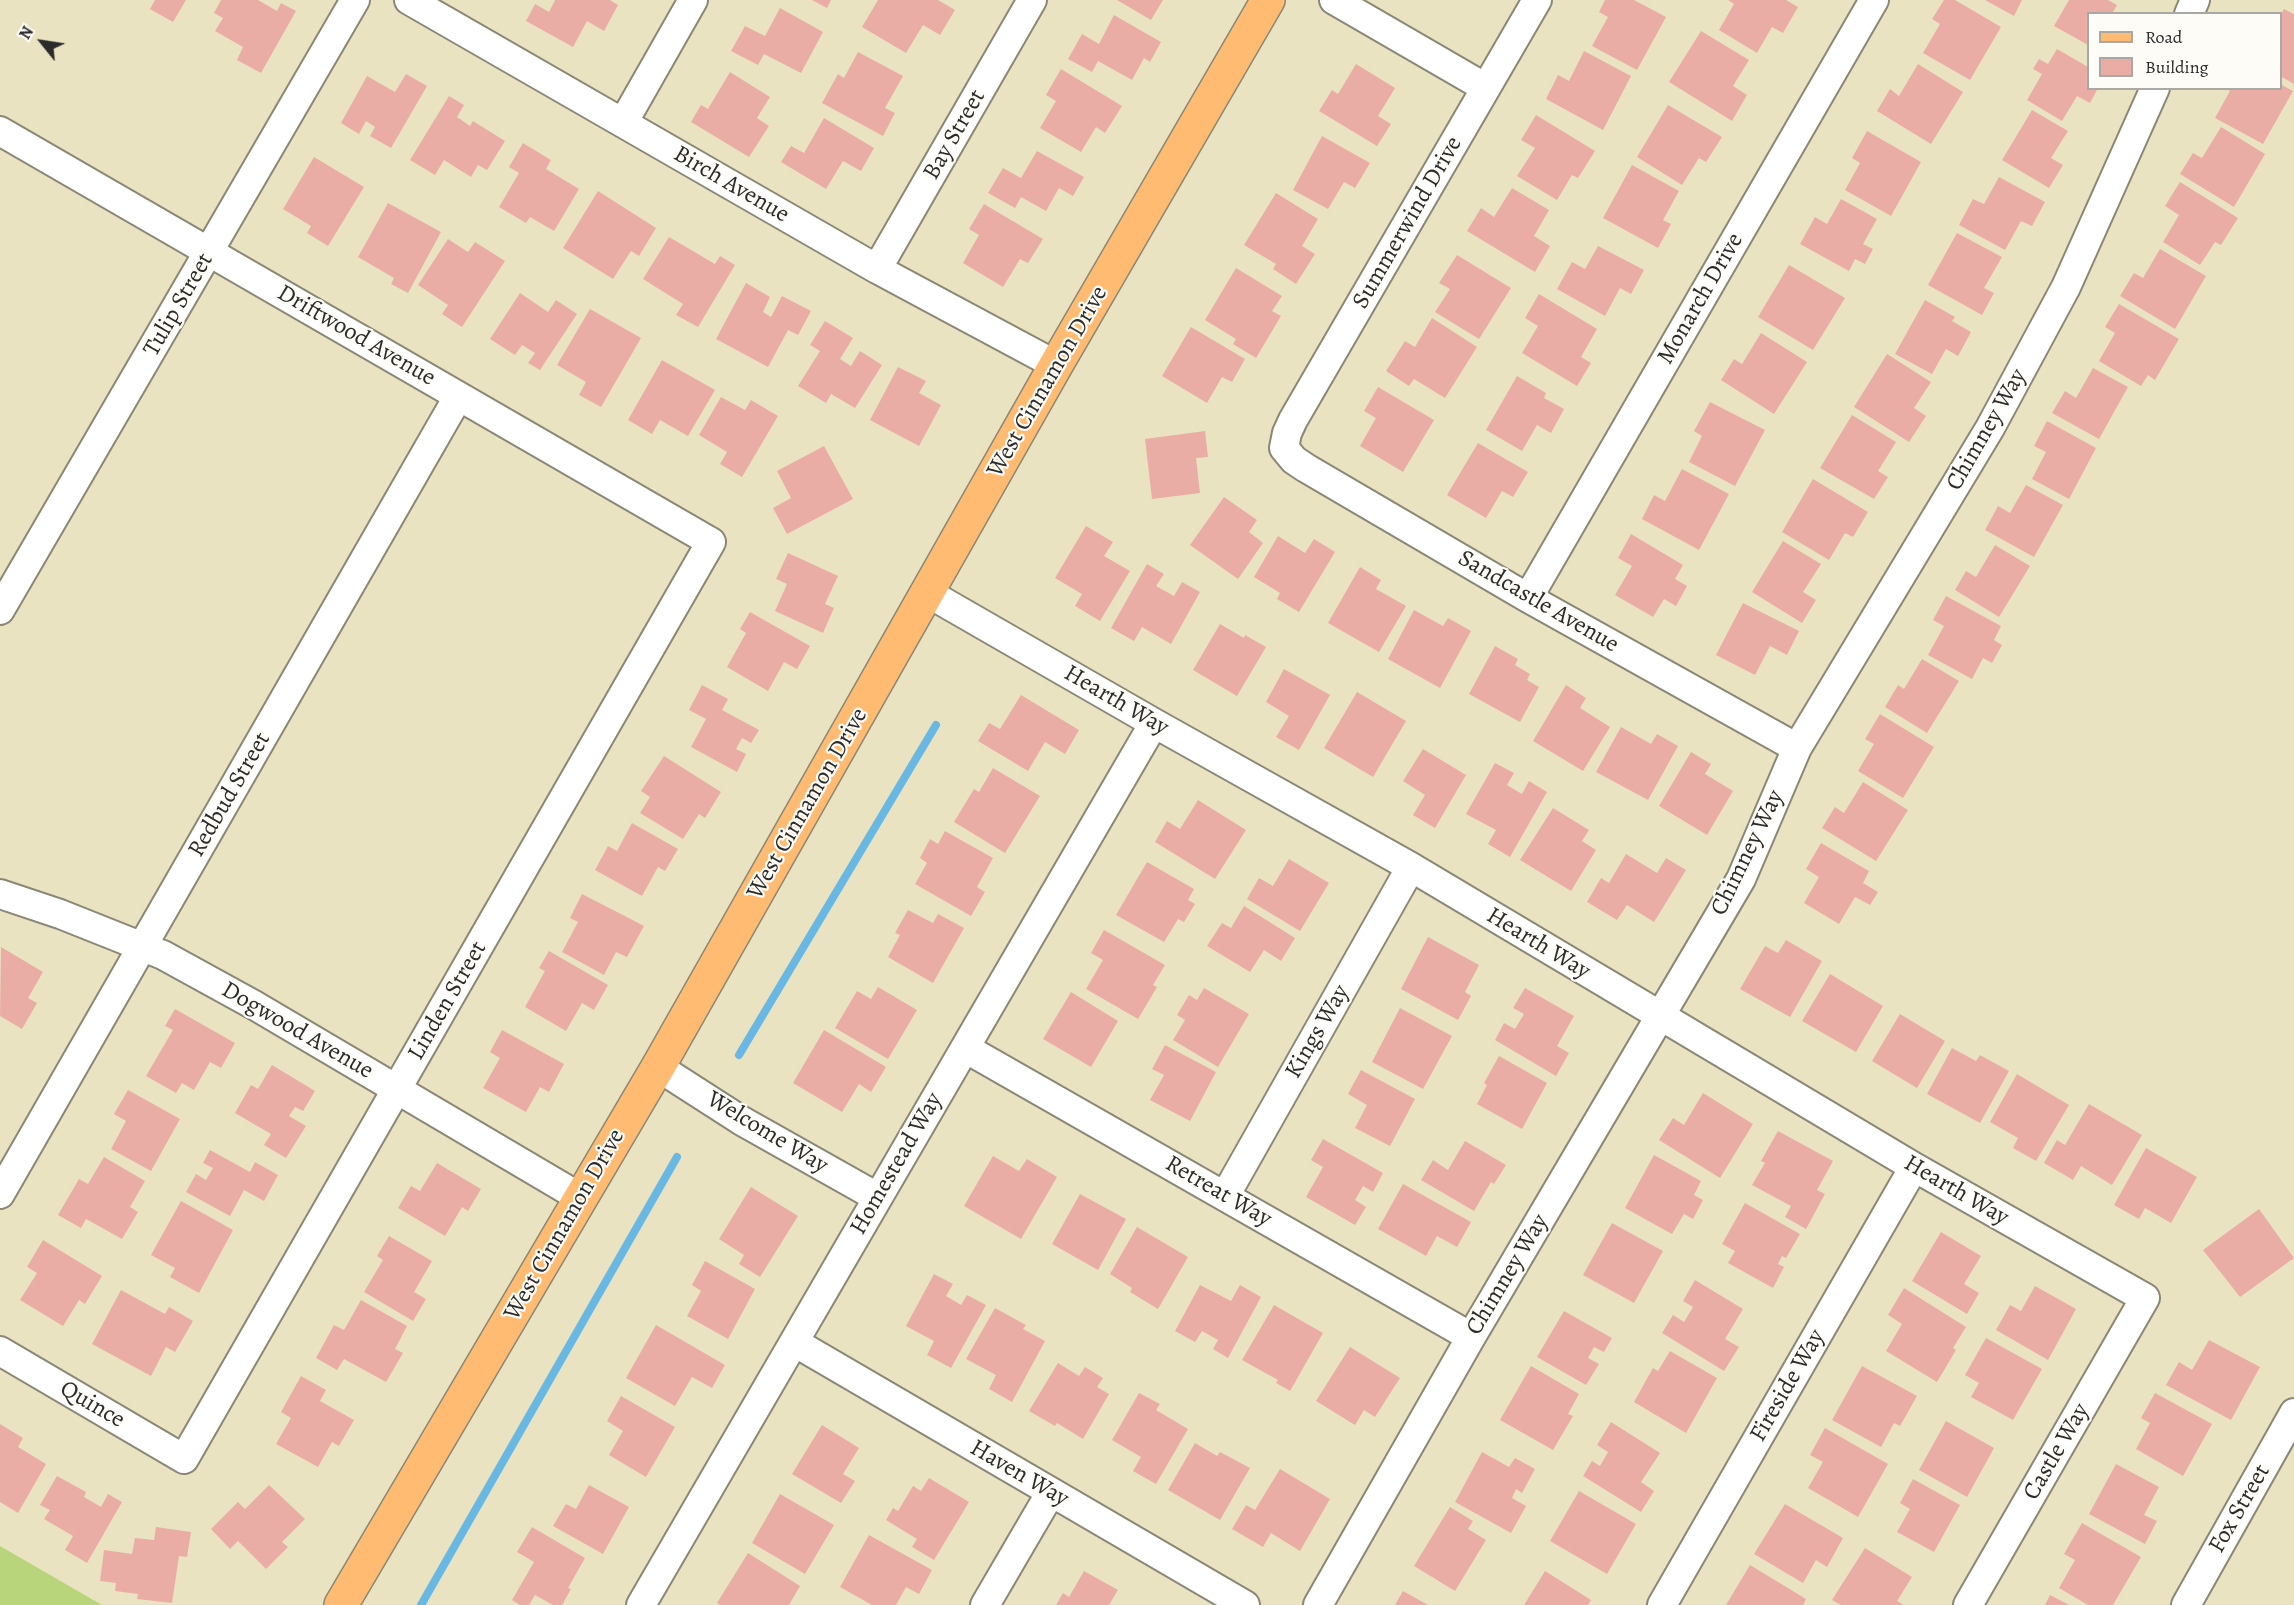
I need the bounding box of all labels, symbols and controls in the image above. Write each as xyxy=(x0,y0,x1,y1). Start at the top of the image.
north arrow xyxy=(12,12,72,72)
legend xyxy=(2087,12,2282,90)
text: N xyxy=(14,22,39,44)
text: Road xyxy=(2145,25,2182,49)
text: Building xyxy=(2145,55,2209,79)
street label: Bay Street xyxy=(918,85,992,185)
street label: Summerwind Drive xyxy=(1347,132,1469,314)
street label: Birch Avenue xyxy=(668,140,794,230)
street label: Monarch Drive xyxy=(1652,228,1750,370)
street label: Tulip Street xyxy=(138,248,220,362)
street label: Driftwood Avenue xyxy=(272,279,440,393)
street label: West Cinnamon Drive xyxy=(981,281,1115,483)
street label: Chimney Way xyxy=(1941,364,2033,496)
street label: Sandcastle Avenue xyxy=(1452,544,1624,660)
street label: Hearth Way xyxy=(1059,660,1173,742)
street label: West Cinnamon Drive xyxy=(741,703,875,905)
street label: Redbud Street xyxy=(183,727,277,863)
street label: Chimney Way xyxy=(1705,786,1791,920)
street label: Hearth Way xyxy=(1481,902,1595,986)
street label: Linden Street xyxy=(402,936,494,1066)
street label: Dogwood Avenue xyxy=(216,976,378,1086)
street label: Kings Way xyxy=(1280,980,1356,1084)
street label: Welcome Way xyxy=(701,1086,833,1180)
street label: Homestead Way xyxy=(845,1088,949,1240)
street label: West Cinnamon Drive xyxy=(498,1124,632,1326)
street label: Retreat Way xyxy=(1160,1150,1276,1234)
street label: Hearth Way xyxy=(1899,1150,2013,1232)
street label: Chimney Way xyxy=(1461,1209,1555,1341)
street label: Fireside Way xyxy=(1744,1325,1832,1447)
street label: Quince xyxy=(54,1375,130,1435)
street label: Castle Way xyxy=(2018,1398,2096,1506)
street label: Haven Way xyxy=(965,1434,1073,1514)
street label: Fox Street xyxy=(2203,1459,2277,1559)

